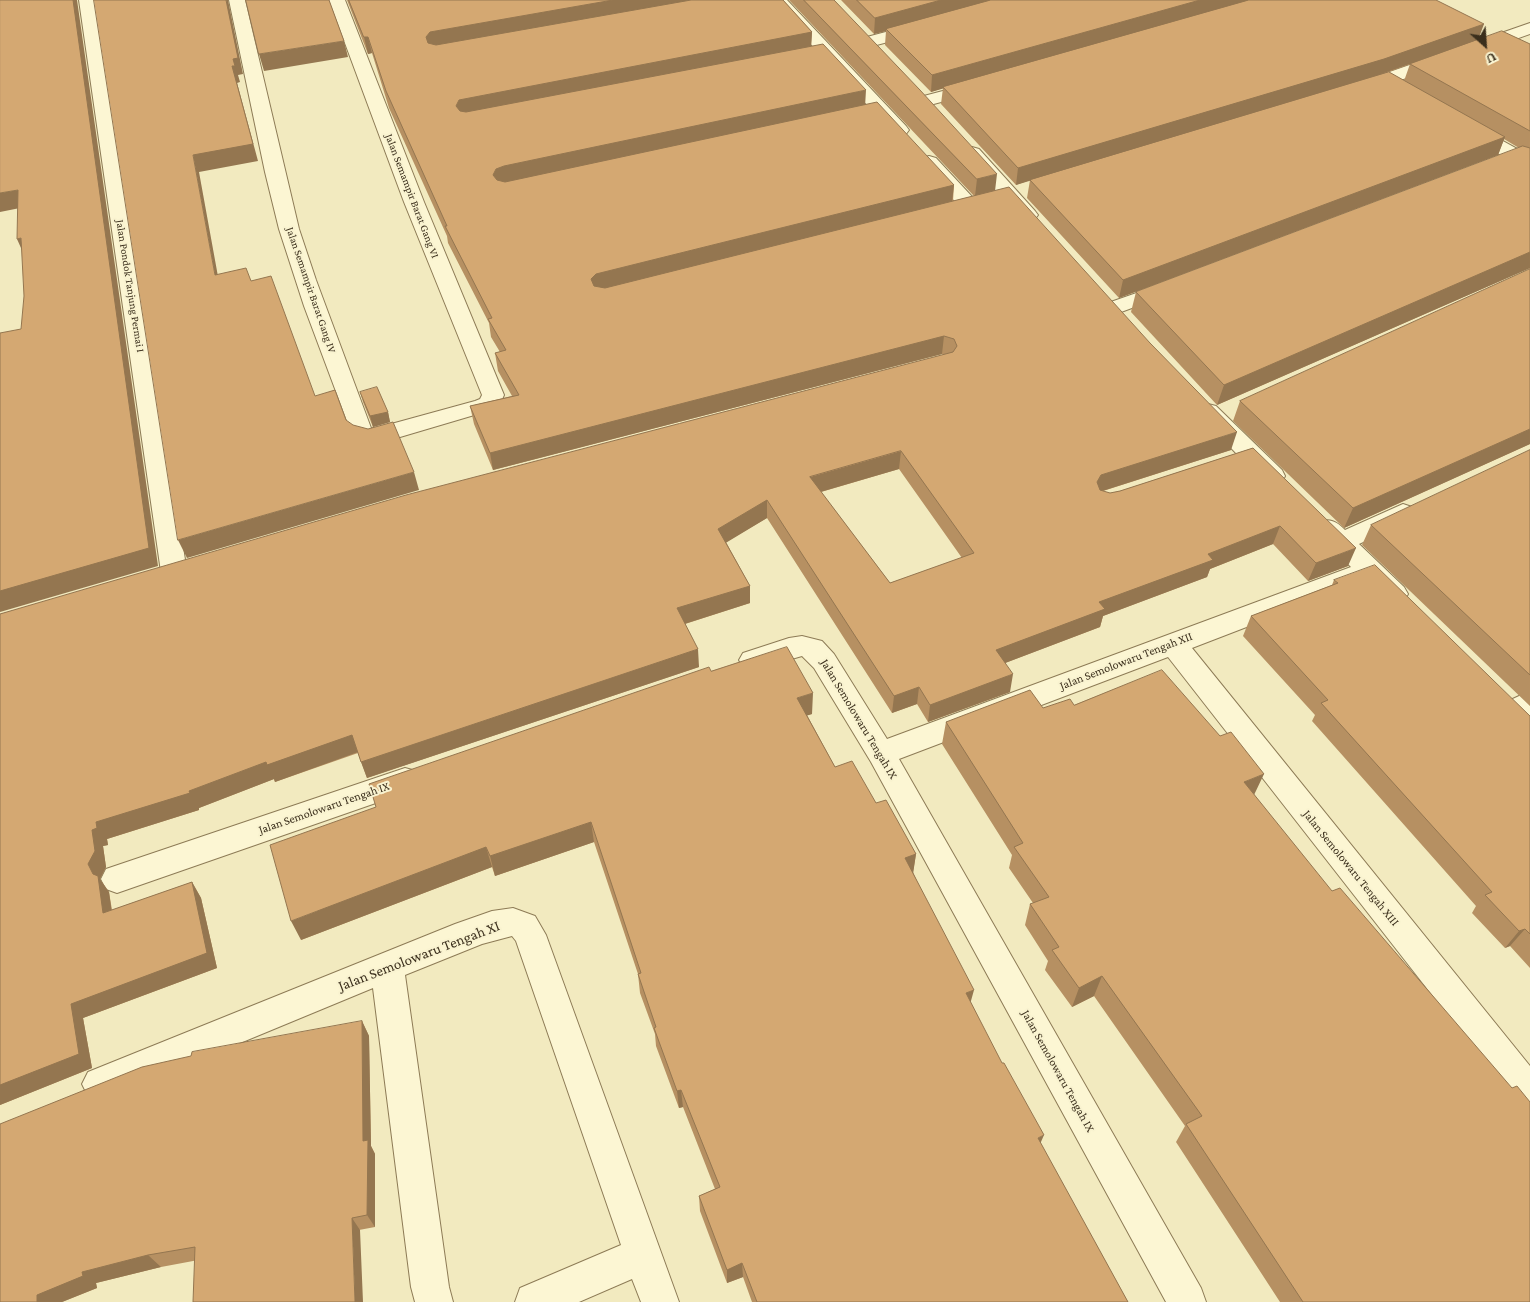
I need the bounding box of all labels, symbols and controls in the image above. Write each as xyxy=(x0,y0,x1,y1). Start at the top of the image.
north arrow xyxy=(1460,20,1510,70)
text: U xyxy=(1484,49,1499,68)
street label: Jalan Semampir Barat Gang VI xyxy=(382,132,442,260)
street label: Jalan Pondok Tanjung Permai I xyxy=(113,219,147,353)
street label: Jalan Semampir Barat Gang IV xyxy=(283,225,339,355)
street label: Jalan Semolowaru Tengah XII xyxy=(1058,629,1194,693)
street label: Jalan Semolowaru Tengah IX xyxy=(817,656,901,782)
street label: Jalan Semolowaru Tengah IX xyxy=(257,779,391,837)
street label: Jalan Semolowaru Tengah XIII xyxy=(1300,807,1402,929)
street label: Jalan Semolowaru Tengah XI xyxy=(336,917,502,995)
street label: Jalan Semolowaru Tengah IX xyxy=(1018,1007,1098,1135)

